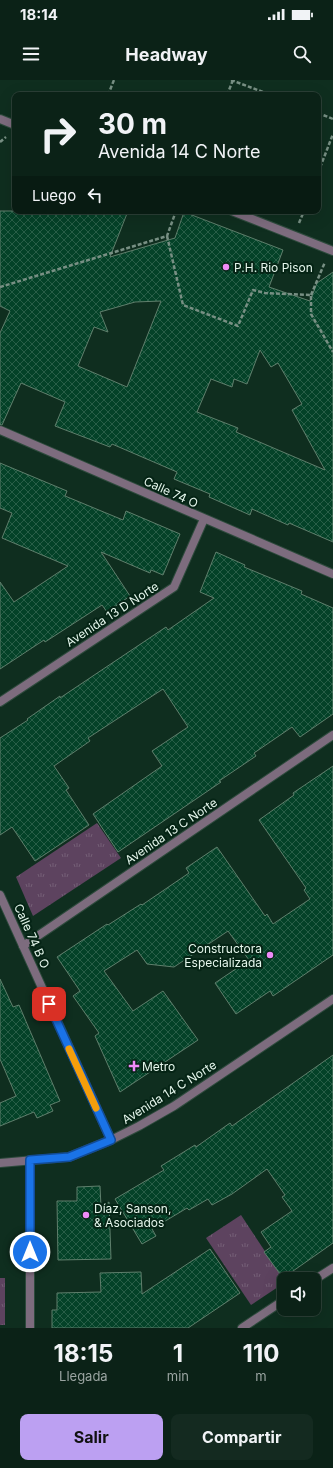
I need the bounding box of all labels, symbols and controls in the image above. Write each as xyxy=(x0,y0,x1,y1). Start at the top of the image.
text: 18:14 xyxy=(20,5,58,24)
icon: menu xyxy=(20,43,42,65)
icon: search xyxy=(291,43,313,65)
text: Headway xyxy=(125,44,208,65)
text: 30 m xyxy=(98,107,167,141)
icon: right xyxy=(32,108,84,160)
text: Avenida 14 C Norte xyxy=(98,141,260,162)
icon: left xyxy=(84,184,106,206)
text: Luego xyxy=(32,186,76,205)
place label: P.H. Rio Pison xyxy=(234,260,313,275)
marker: P.H. Rio Pison xyxy=(221,262,231,272)
street label: Calle 74 O xyxy=(141,473,201,511)
street label: Avenida 13 D Norte xyxy=(63,578,161,650)
street label: Avenida 13 C Norte xyxy=(122,795,220,867)
street label: Calle 74 B O xyxy=(11,901,53,971)
place label: Constructora Especializada xyxy=(184,941,262,970)
marker: Constructora Especializada xyxy=(265,950,275,960)
pin xyxy=(32,987,66,1021)
icon: arrive xyxy=(38,993,60,1015)
street label: Avenida 14 C Norte xyxy=(119,1057,219,1127)
place label: Metro xyxy=(142,1059,175,1074)
marker: Metro xyxy=(129,1061,139,1071)
place label: Díaz, Sanson, & Asociados xyxy=(94,1201,171,1230)
marker: Díaz, Sanson, & Asociados xyxy=(81,1210,91,1220)
position arrow xyxy=(9,1231,51,1273)
map controls xyxy=(277,1272,321,1316)
button: sound xyxy=(277,1272,321,1316)
text: 18:15 xyxy=(54,1339,113,1368)
text: 1 xyxy=(173,1339,183,1368)
text: 110 xyxy=(243,1339,279,1368)
text: Llegada xyxy=(59,1368,108,1384)
text: min xyxy=(167,1368,189,1384)
text: m xyxy=(255,1368,267,1384)
button: Salir xyxy=(20,1414,163,1460)
button: Compartir xyxy=(171,1414,313,1460)

